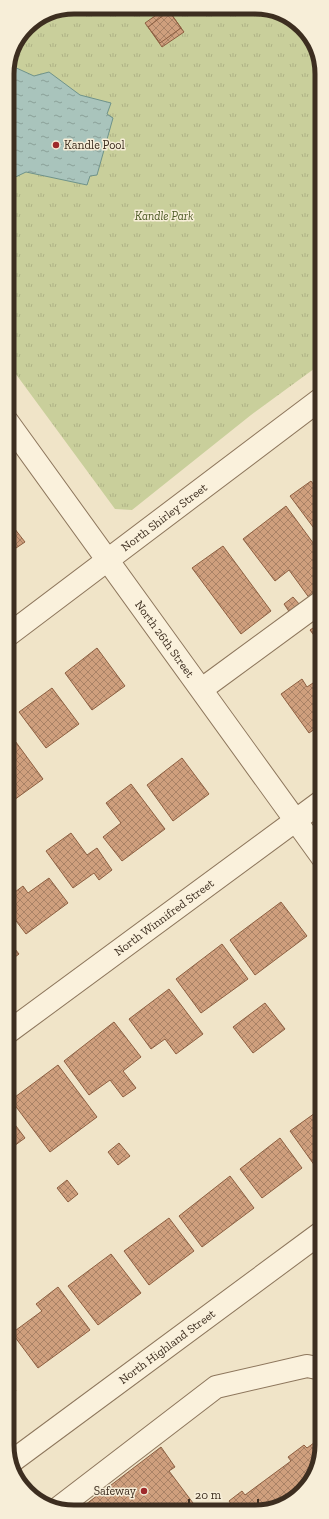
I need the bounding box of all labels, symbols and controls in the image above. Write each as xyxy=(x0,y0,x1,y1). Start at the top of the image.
place label: Kandle Pool xyxy=(64,138,125,152)
marker: Kandle Pool xyxy=(51,140,61,150)
park label: Kandle Park xyxy=(135,209,194,223)
street label: North Shirley Street xyxy=(118,480,210,554)
street label: North 26th Street xyxy=(132,598,197,681)
street label: North Winnifred Street xyxy=(111,876,217,959)
street label: North Highland Street xyxy=(116,1306,218,1387)
scale bar xyxy=(189,1481,258,1507)
place label: Safeway xyxy=(94,1484,137,1498)
marker: Safeway xyxy=(139,1486,149,1496)
text: 20 m xyxy=(195,1488,222,1502)

